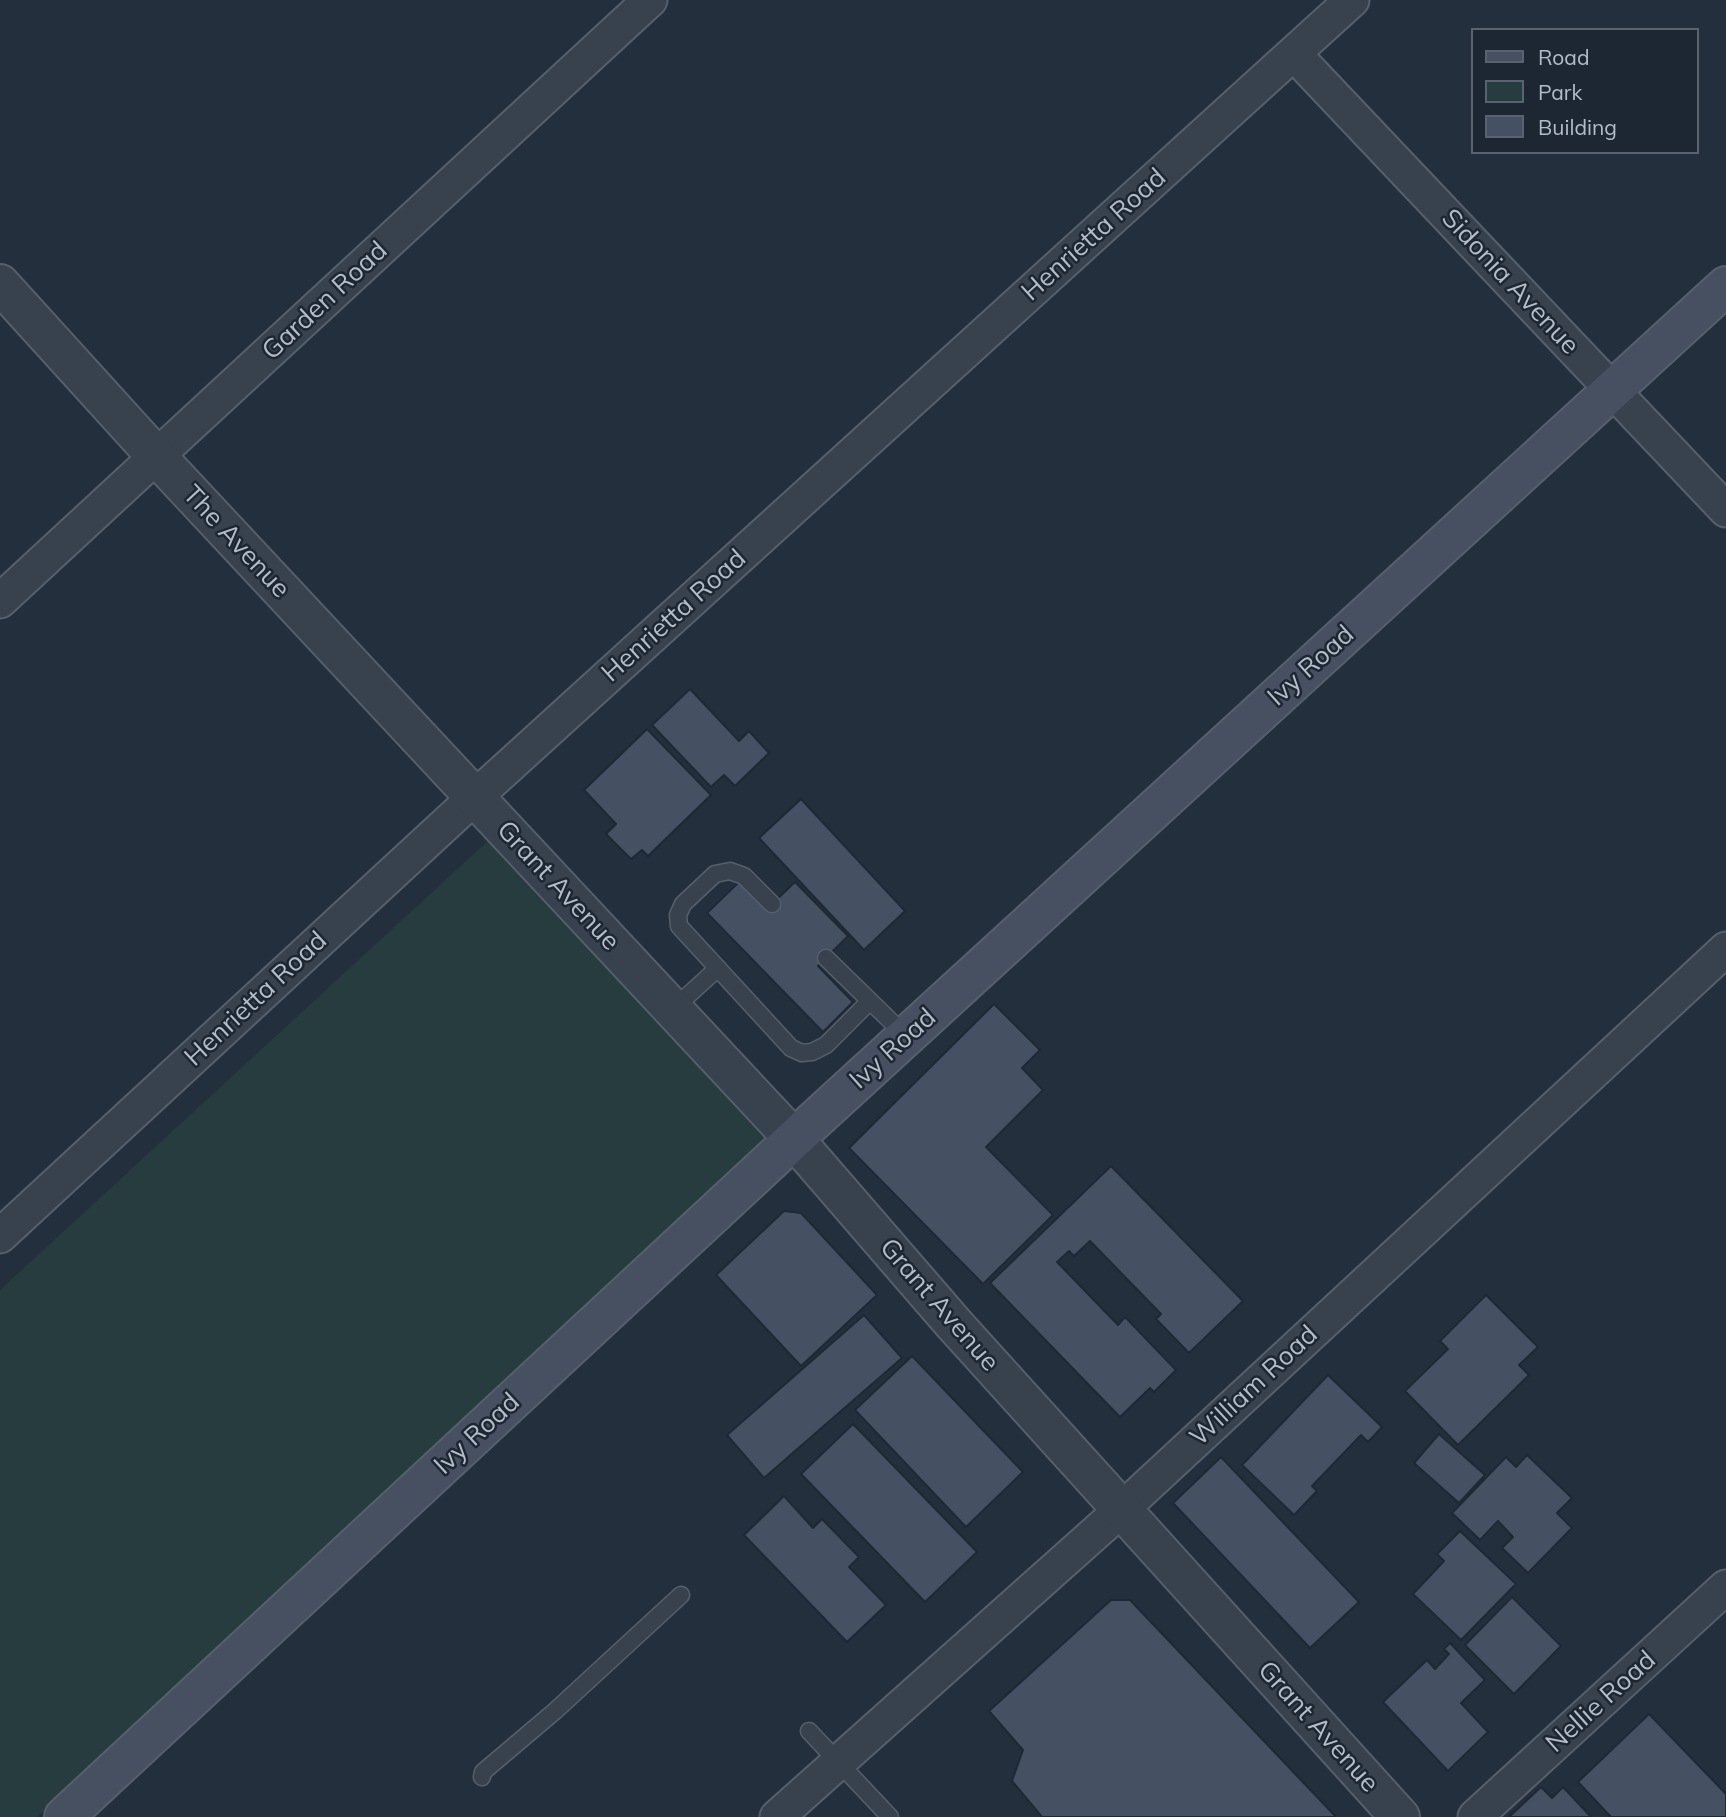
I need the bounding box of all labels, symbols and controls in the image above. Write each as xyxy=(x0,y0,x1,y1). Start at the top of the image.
legend xyxy=(1470,28,1698,154)
text: Road xyxy=(1538,44,1589,70)
text: Park xyxy=(1538,79,1582,105)
text: Building xyxy=(1538,114,1617,140)
street label: Henrietta Road xyxy=(1016,162,1172,308)
street label: Sidonia Avenue xyxy=(1435,203,1585,361)
street label: Garden Road xyxy=(256,235,394,367)
street label: The Avenue xyxy=(176,479,296,605)
street label: Henrietta Road xyxy=(596,543,752,689)
street label: Ivy Road xyxy=(1261,619,1361,713)
street label: Grant Avenue xyxy=(490,815,626,957)
street label: Henrietta Road xyxy=(178,925,334,1073)
street label: Ivy Road xyxy=(843,1002,943,1096)
street label: Grant Avenue xyxy=(873,1232,1005,1378)
street label: William Road xyxy=(1184,1319,1324,1453)
street label: Ivy Road xyxy=(428,1387,526,1481)
street label: Nellie Road xyxy=(1540,1645,1662,1759)
street label: Grant Avenue xyxy=(1251,1655,1385,1799)

